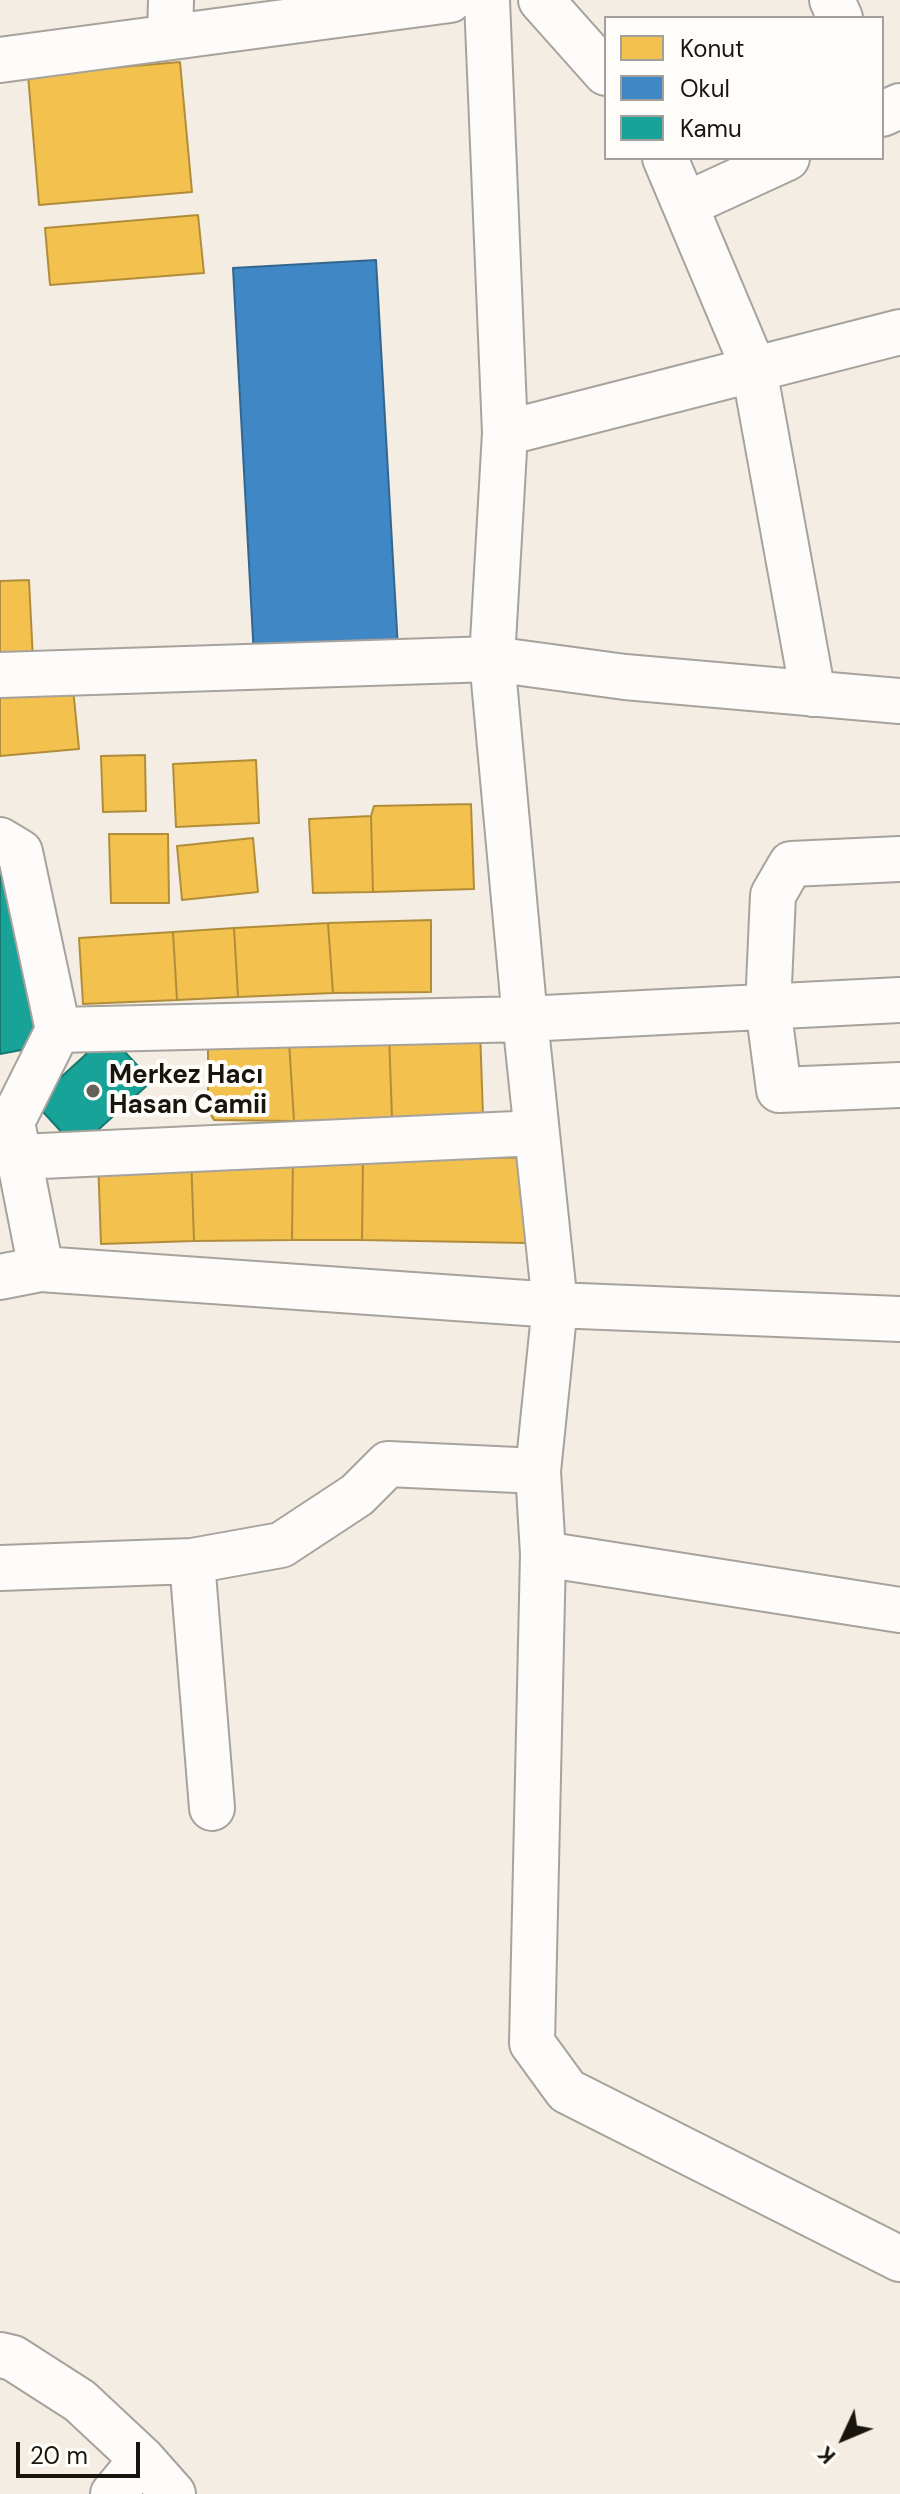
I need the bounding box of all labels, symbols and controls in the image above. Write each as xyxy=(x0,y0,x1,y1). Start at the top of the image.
legend xyxy=(604,16,884,160)
text: Konut xyxy=(680,33,744,64)
text: Okul xyxy=(680,73,730,104)
text: Kamu xyxy=(680,113,742,144)
place label: Merkez Hacı Hasan Camii xyxy=(109,1060,267,1122)
marker: Merkez Hacı Hasan Camii xyxy=(84,1082,102,1100)
north arrow xyxy=(804,2398,884,2478)
scale bar xyxy=(20,2426,144,2476)
text: 20 m xyxy=(30,2440,88,2471)
text: K xyxy=(811,2440,842,2470)

